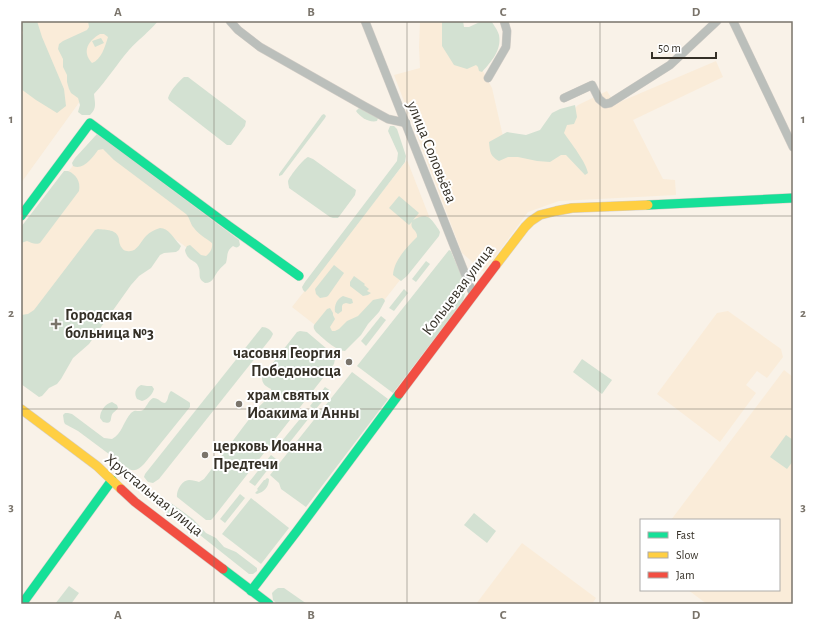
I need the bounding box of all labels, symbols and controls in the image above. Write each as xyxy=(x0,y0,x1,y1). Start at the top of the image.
text: A xyxy=(114,6,122,19)
text: B xyxy=(307,6,315,19)
text: C xyxy=(500,6,507,19)
text: D xyxy=(692,6,701,19)
scale bar xyxy=(652,34,716,60)
text: 50 m xyxy=(658,42,681,54)
street label: улица Соловьёва xyxy=(403,98,460,206)
text: 1 xyxy=(9,113,13,126)
text: 1 xyxy=(801,113,805,126)
street label: Кольцевая улица xyxy=(419,242,498,339)
text: 2 xyxy=(8,307,14,320)
place label: Городская больница №3 xyxy=(65,307,154,341)
text: 2 xyxy=(800,307,806,320)
marker: Городская больница №3 xyxy=(50,318,62,330)
place label: часовня Георгия Победоносца xyxy=(233,345,341,379)
marker: часовня Георгия Победоносца xyxy=(344,357,354,367)
place label: храм святых Иоакима и Анны xyxy=(247,387,359,421)
marker: храм святых Иоакима и Анны xyxy=(234,399,244,409)
place label: церковь Иоанна Предтечи xyxy=(213,438,323,472)
marker: церковь Иоанна Предтечи xyxy=(200,450,210,460)
street label: Хрустальная улица xyxy=(101,451,206,540)
text: 3 xyxy=(8,501,14,514)
text: 3 xyxy=(800,501,806,514)
legend xyxy=(640,519,780,591)
text: Fast xyxy=(676,529,695,541)
text: Slow xyxy=(676,549,698,561)
text: Jam xyxy=(676,569,695,581)
text: A xyxy=(114,609,122,622)
text: B xyxy=(307,609,315,622)
text: C xyxy=(500,609,507,622)
text: D xyxy=(692,609,701,622)

